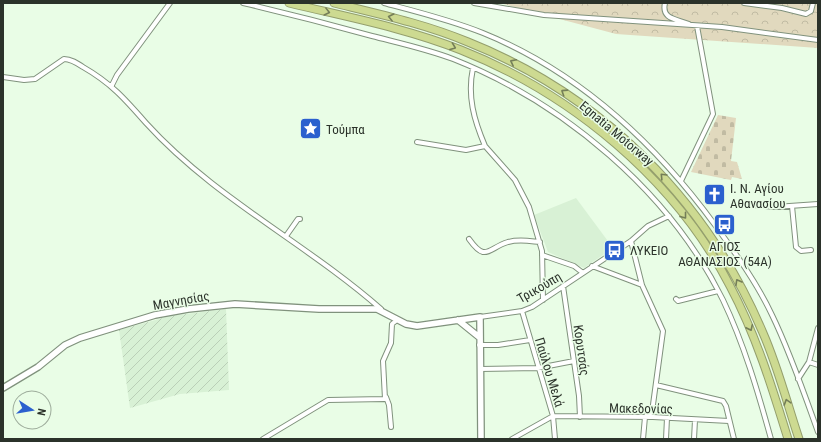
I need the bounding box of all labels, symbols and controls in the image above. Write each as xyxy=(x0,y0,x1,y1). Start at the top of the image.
one-way arrow xyxy=(323,7,330,16)
one-way arrow xyxy=(388,13,395,22)
one-way arrow xyxy=(449,42,456,50)
one-way arrow xyxy=(510,59,517,67)
one-way arrow xyxy=(561,89,568,97)
street label: Egnatia Motorway xyxy=(577,98,657,169)
place icon: Τούμπα xyxy=(297,116,323,142)
place label: Τούμπα xyxy=(326,122,365,137)
one-way arrow xyxy=(660,173,668,181)
place label: Ι. Ν. Αγίου Αθανασίου xyxy=(730,181,785,211)
church icon: Ι. Ν. Αγίου Αθανασίου xyxy=(701,182,727,208)
bus stop icon: ΑΓΙΟΣ ΑΘΑΝΑΣΙΟΣ (54Α) xyxy=(712,211,738,237)
one-way arrow xyxy=(680,212,687,219)
bus stop icon: ΛΥΚΕΙΟ xyxy=(601,237,627,263)
place label: ΑΓΙΟΣ ΑΘΑΝΑΣΙΟΣ (54Α) xyxy=(678,239,772,269)
place label: ΛΥΚΕΙΟ xyxy=(630,243,668,258)
street label: Τρικούπη xyxy=(514,269,564,306)
one-way arrow xyxy=(735,278,743,286)
street label: Μαγνησίας xyxy=(152,288,210,313)
street label: Κορυτσάς xyxy=(571,324,592,376)
one-way arrow xyxy=(745,324,753,331)
street label: Παύλου Μελά xyxy=(532,336,567,409)
north arrow xyxy=(12,390,52,430)
one-way arrow xyxy=(783,398,792,405)
street label: Μακεδονίας xyxy=(609,400,673,417)
text: N xyxy=(34,407,48,417)

